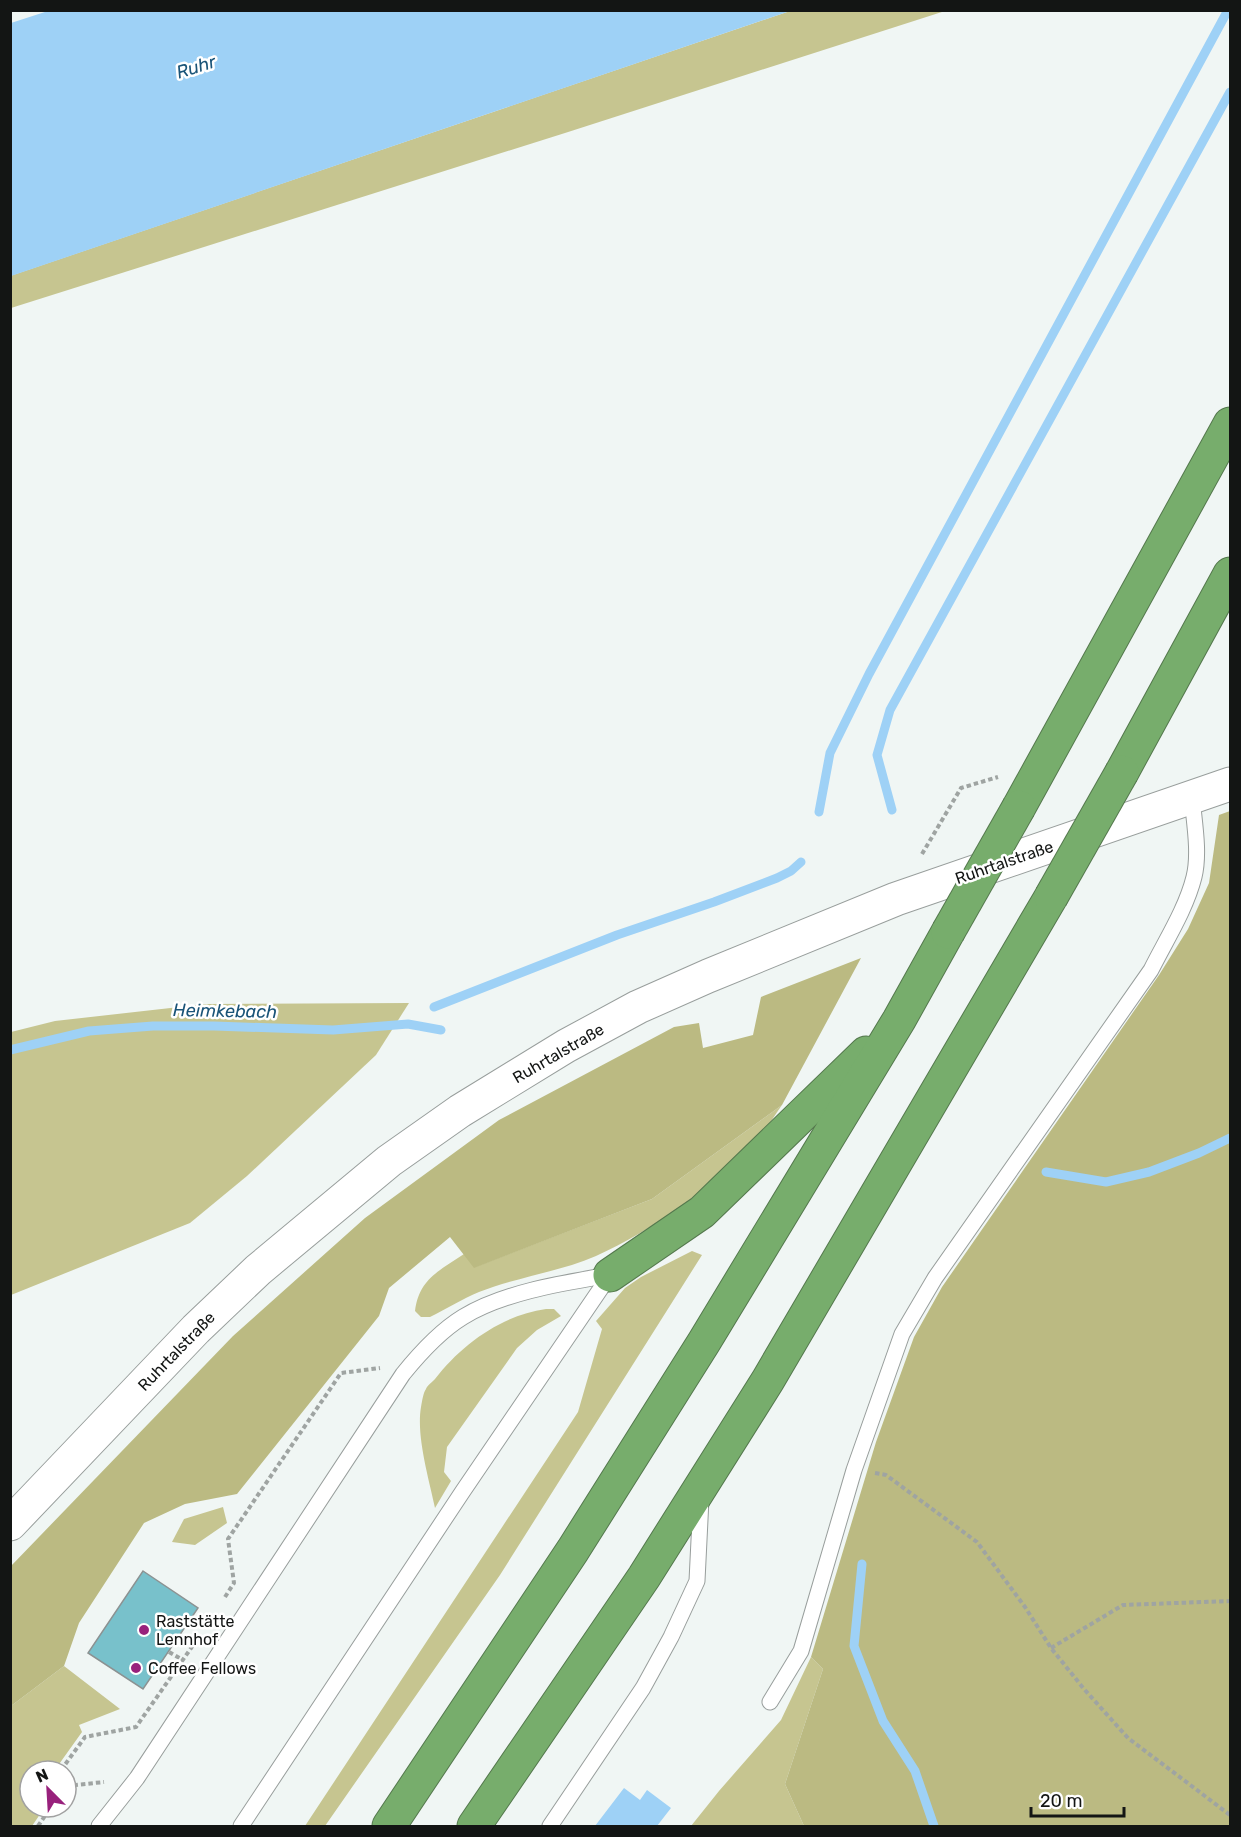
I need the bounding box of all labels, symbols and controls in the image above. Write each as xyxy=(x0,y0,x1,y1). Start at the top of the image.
water label: Ruhr xyxy=(173,50,220,83)
street label: Ruhrtalstraße xyxy=(953,837,1056,888)
water label: Heimkebach xyxy=(173,999,277,1023)
street label: Ruhrtalstraße xyxy=(509,1020,607,1087)
street label: Ruhrtalstraße xyxy=(134,1308,219,1395)
place label: Raststätte Lennhof xyxy=(156,1612,234,1649)
marker: Raststätte Lennhof xyxy=(137,1623,151,1637)
place label: Coffee Fellows xyxy=(148,1659,256,1678)
marker: Coffee Fellows xyxy=(129,1661,143,1675)
north arrow xyxy=(18,1759,78,1819)
text: N xyxy=(33,1765,51,1787)
scale bar xyxy=(1031,1780,1124,1818)
text: 20 m xyxy=(1040,1790,1082,1812)

